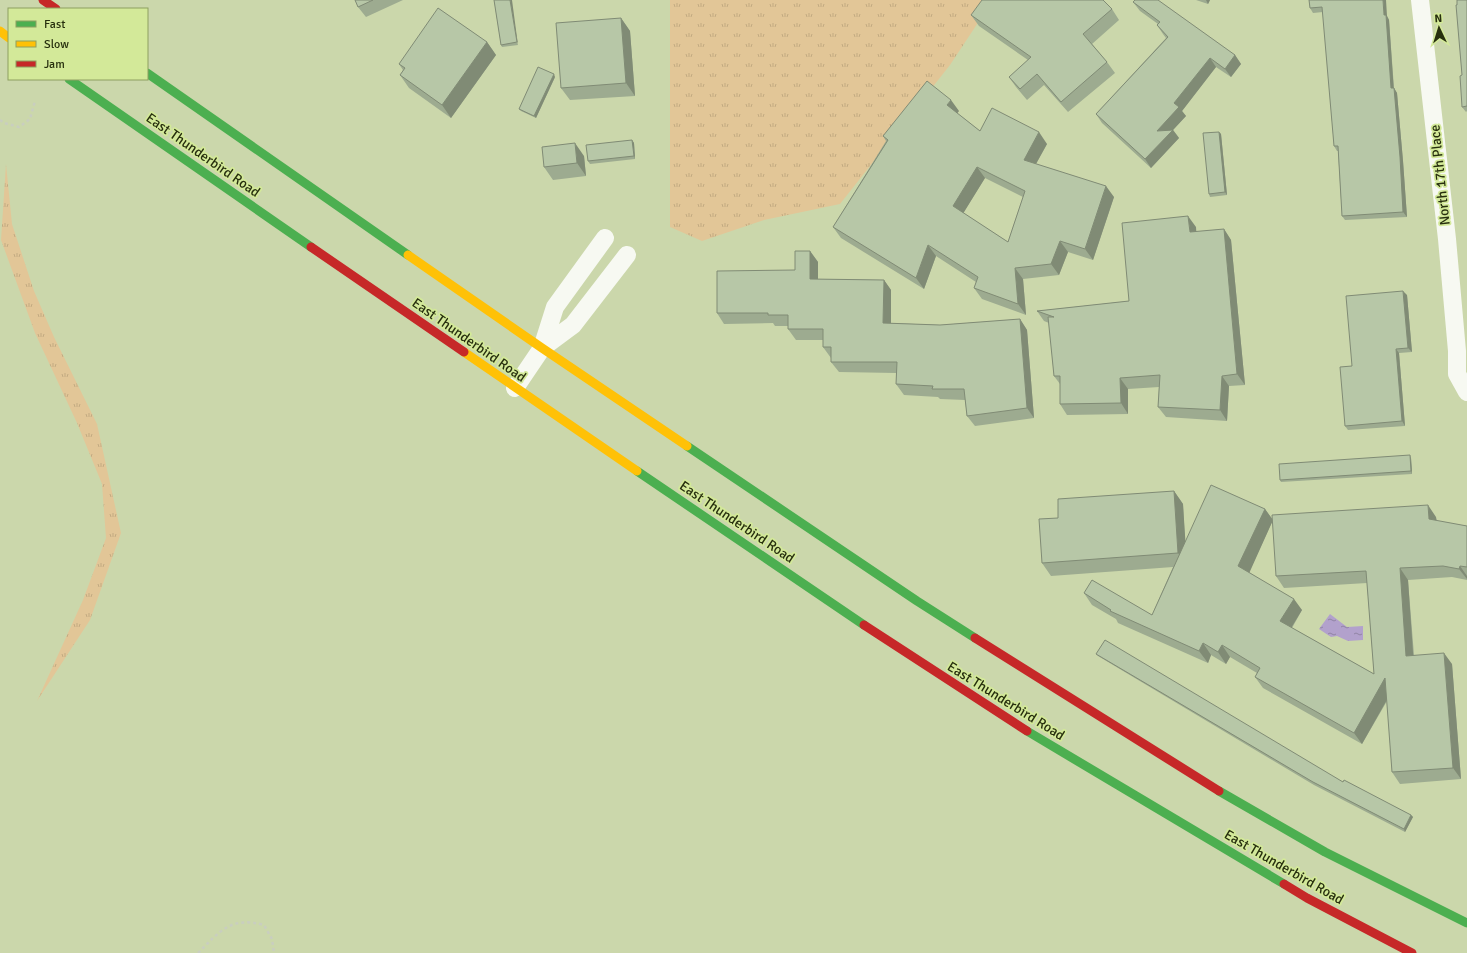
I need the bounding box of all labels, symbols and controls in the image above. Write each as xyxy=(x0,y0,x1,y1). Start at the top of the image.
legend xyxy=(8,8,148,80)
north arrow xyxy=(1419,8,1459,48)
text: N xyxy=(1434,12,1443,25)
text: Fast xyxy=(44,17,65,32)
text: Slow xyxy=(44,37,69,52)
text: Jam xyxy=(44,57,65,72)
street label: East Thunderbird Road xyxy=(143,109,263,201)
street label: North 17th Place xyxy=(1426,124,1454,226)
street label: East Thunderbird Road xyxy=(409,294,529,386)
street label: East Thunderbird Road xyxy=(676,477,798,567)
street label: East Thunderbird Road xyxy=(944,658,1068,744)
street label: East Thunderbird Road xyxy=(1221,826,1347,908)

